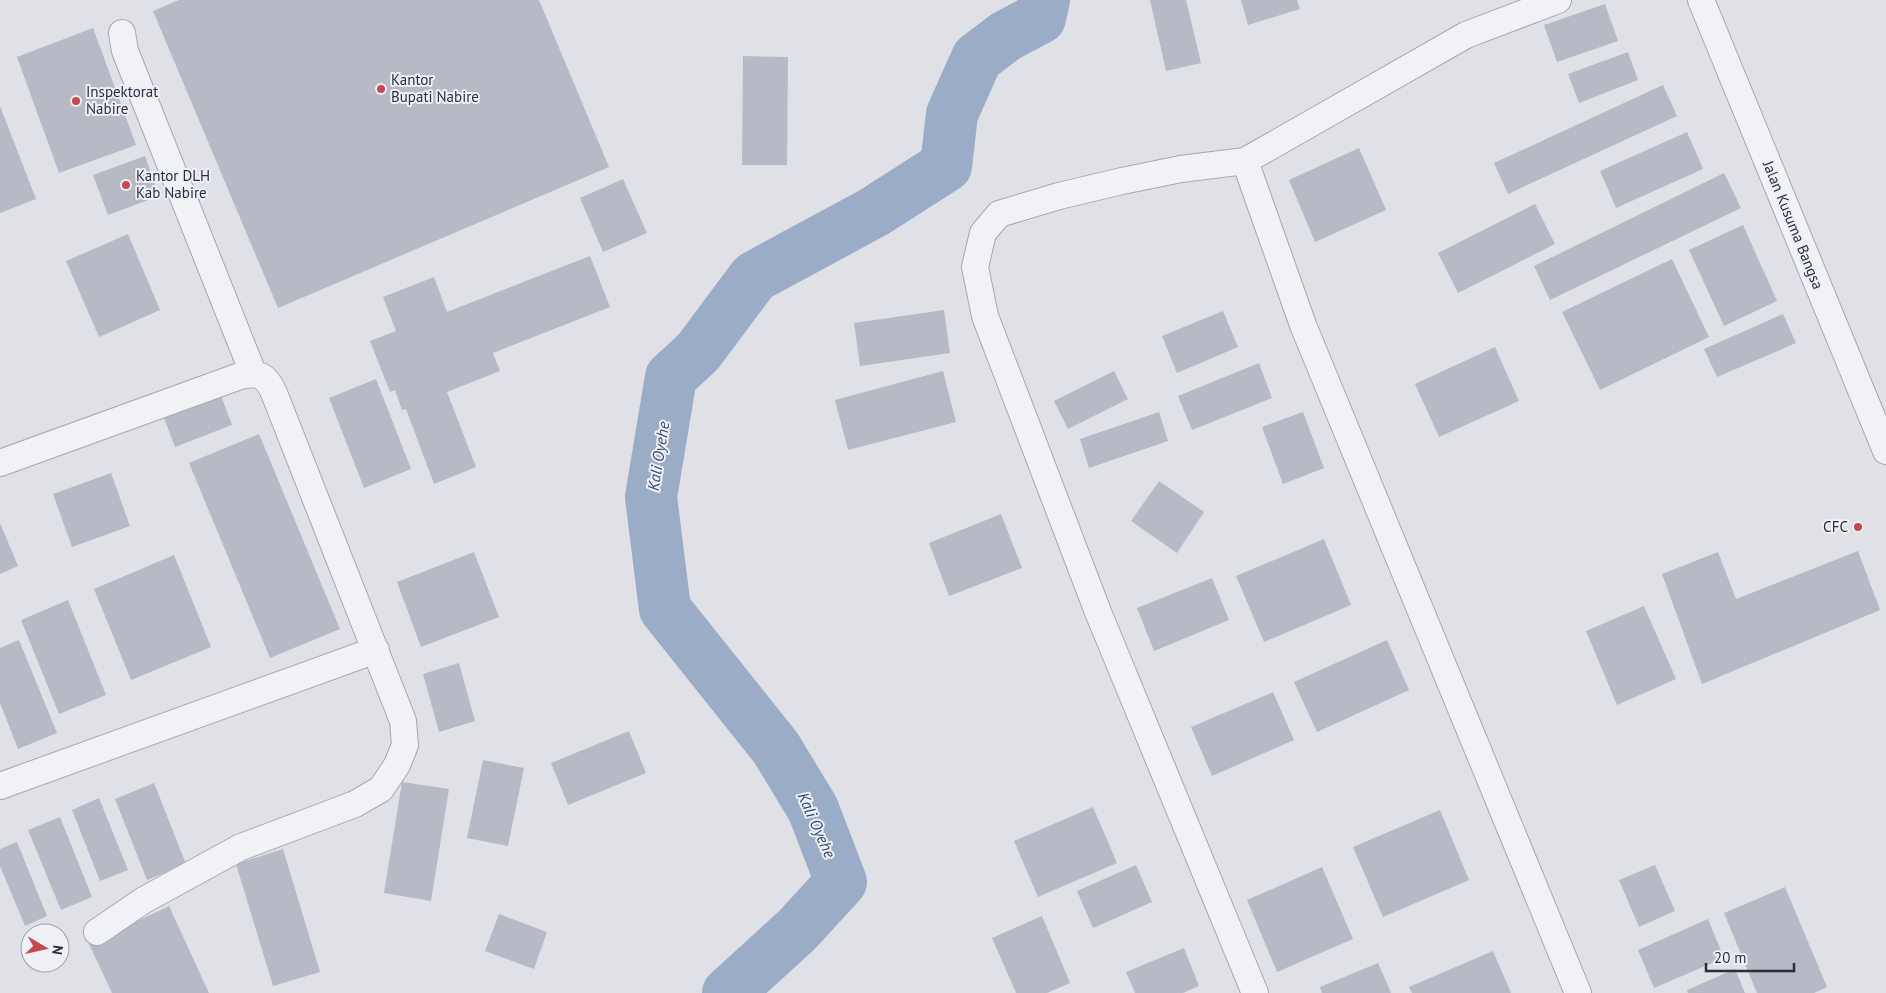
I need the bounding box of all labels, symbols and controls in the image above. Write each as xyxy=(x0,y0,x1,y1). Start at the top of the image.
place label: Kantor Bupati Nabire xyxy=(391,70,479,106)
place label: Inspektorat Nabire xyxy=(86,82,158,118)
marker: Kantor Bupati Nabire xyxy=(375,83,387,95)
marker: Inspektorat Nabire xyxy=(70,95,82,107)
street label: Jalan Kusuma Bangsa xyxy=(1759,157,1828,292)
place label: Kantor DLH Kab Nabire xyxy=(136,166,210,202)
marker: Kantor DLH Kab Nabire xyxy=(120,179,132,191)
water label: Kali Oyehe xyxy=(643,419,673,492)
place label: CFC xyxy=(1823,517,1848,536)
marker: CFC xyxy=(1852,521,1864,533)
water label: Kali Oyehe xyxy=(794,789,841,861)
north arrow xyxy=(20,923,70,973)
scale bar xyxy=(1706,940,1794,972)
text: N xyxy=(48,944,67,956)
text: 20 m xyxy=(1714,948,1747,967)

